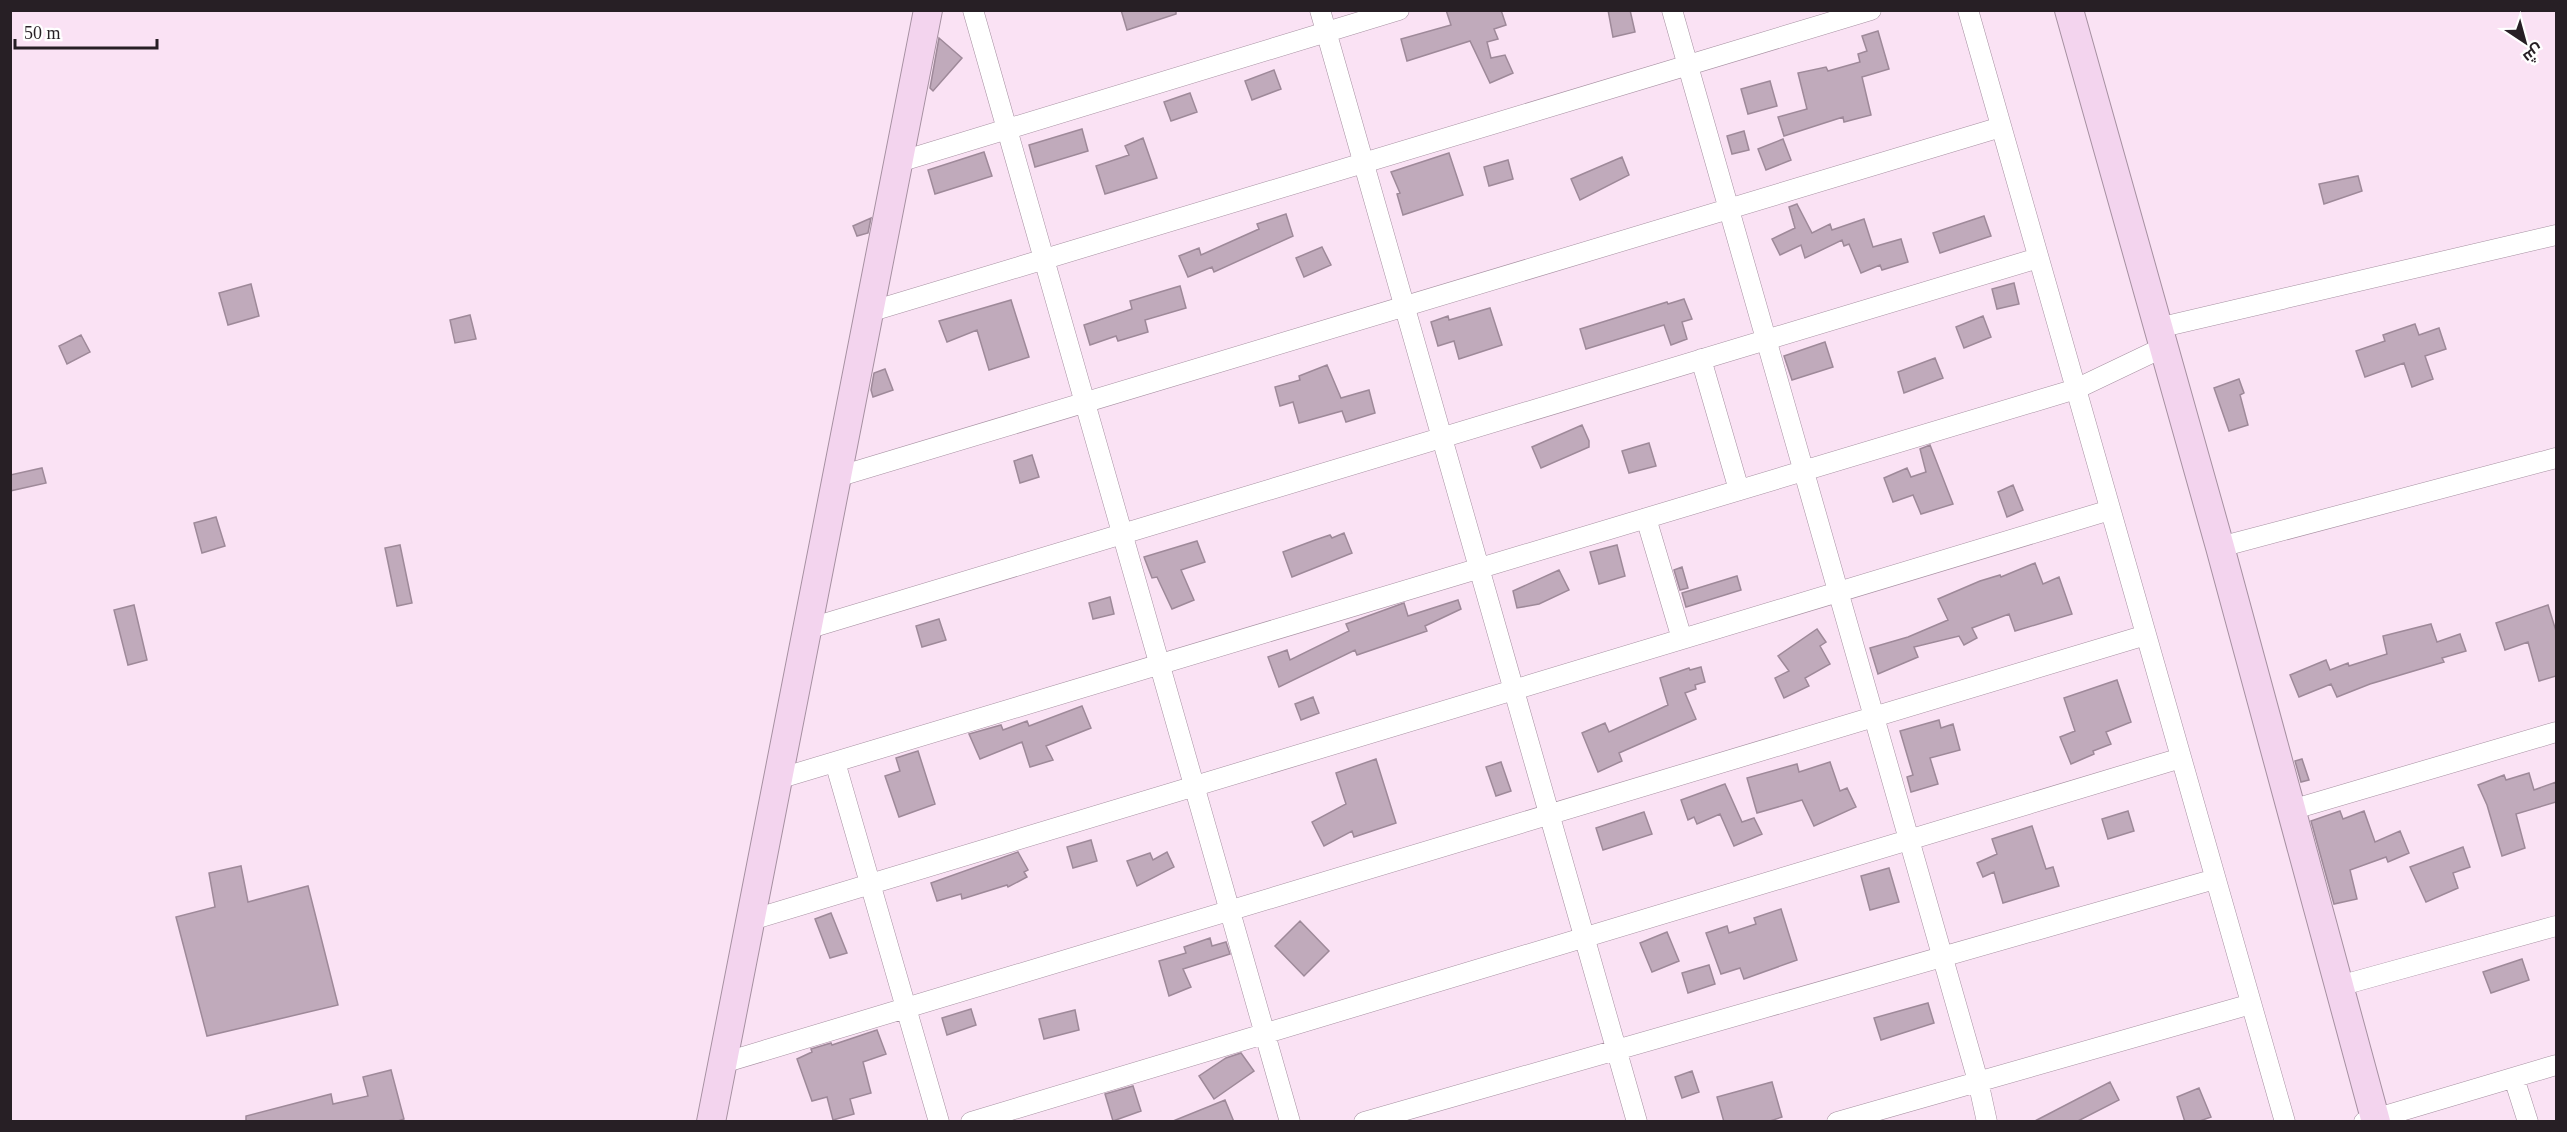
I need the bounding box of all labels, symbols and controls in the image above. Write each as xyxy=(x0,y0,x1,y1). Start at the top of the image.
scale bar xyxy=(15,12,158,50)
north arrow xyxy=(2495,12,2555,72)
text: 50 m xyxy=(24,23,61,43)
text: ش xyxy=(2520,40,2547,67)

